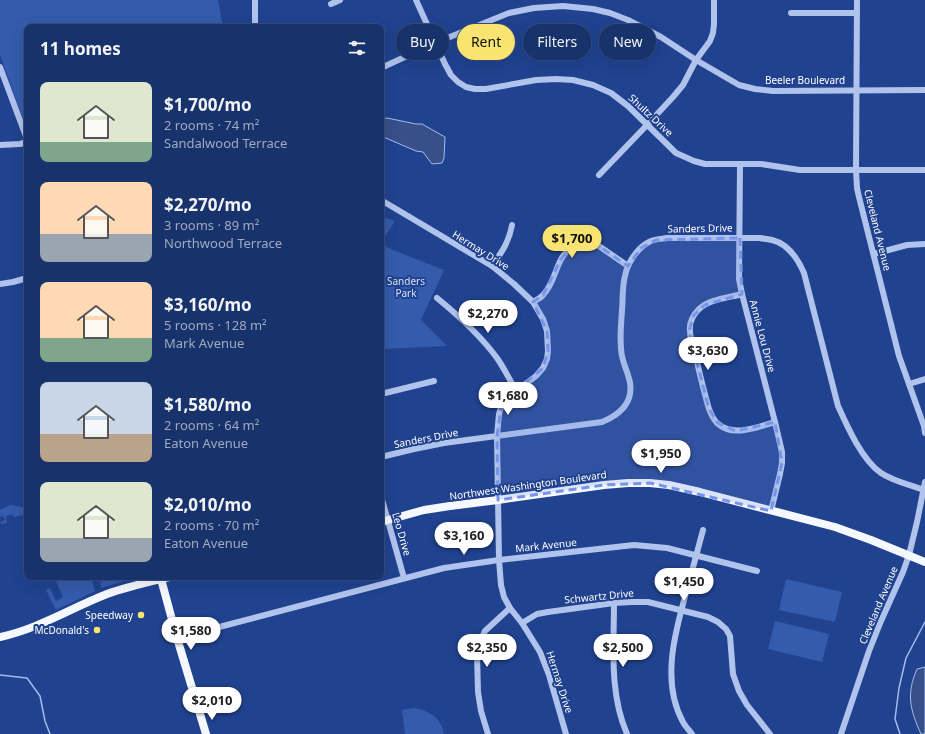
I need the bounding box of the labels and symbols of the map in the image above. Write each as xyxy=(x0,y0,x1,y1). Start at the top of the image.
street label: Beeler Boulevard xyxy=(765,73,845,87)
street label: Shultz Drive xyxy=(626,91,677,139)
street label: Cleveland Avenue xyxy=(861,188,895,272)
street label: Sanders Drive xyxy=(667,220,733,236)
pin: $1,700 xyxy=(539,225,605,259)
street label: Hermay Drive xyxy=(450,227,512,273)
park label: Sanders Park xyxy=(387,274,425,300)
street label: Annie Lou Drive xyxy=(747,298,779,374)
pin: $2,270 xyxy=(455,300,521,334)
pin: $3,630 xyxy=(675,337,741,371)
pin: $1,680 xyxy=(475,382,541,416)
street label: Sanders Drive xyxy=(393,425,460,451)
pin: $1,950 xyxy=(628,440,694,474)
street label: Northwest Washington Boulevard xyxy=(448,467,608,503)
street label: Leo Drive xyxy=(389,511,415,558)
pin: $3,160 xyxy=(431,522,497,556)
street label: Mark Avenue xyxy=(515,535,578,555)
street label: Cleveland Avenue xyxy=(855,564,901,646)
pin: $1,450 xyxy=(651,568,717,602)
street label: Schwartz Drive xyxy=(564,585,635,607)
place label: Speedway xyxy=(85,608,134,622)
marker: Speedway xyxy=(136,610,146,620)
pin: $1,580 xyxy=(158,617,224,651)
place label: McDonald's xyxy=(35,623,89,637)
marker: McDonald's xyxy=(92,625,102,635)
pin: $2,350 xyxy=(454,634,520,668)
pin: $2,500 xyxy=(590,634,656,668)
street label: Hermay Drive xyxy=(543,649,577,715)
pin: $2,010 xyxy=(179,687,245,721)

